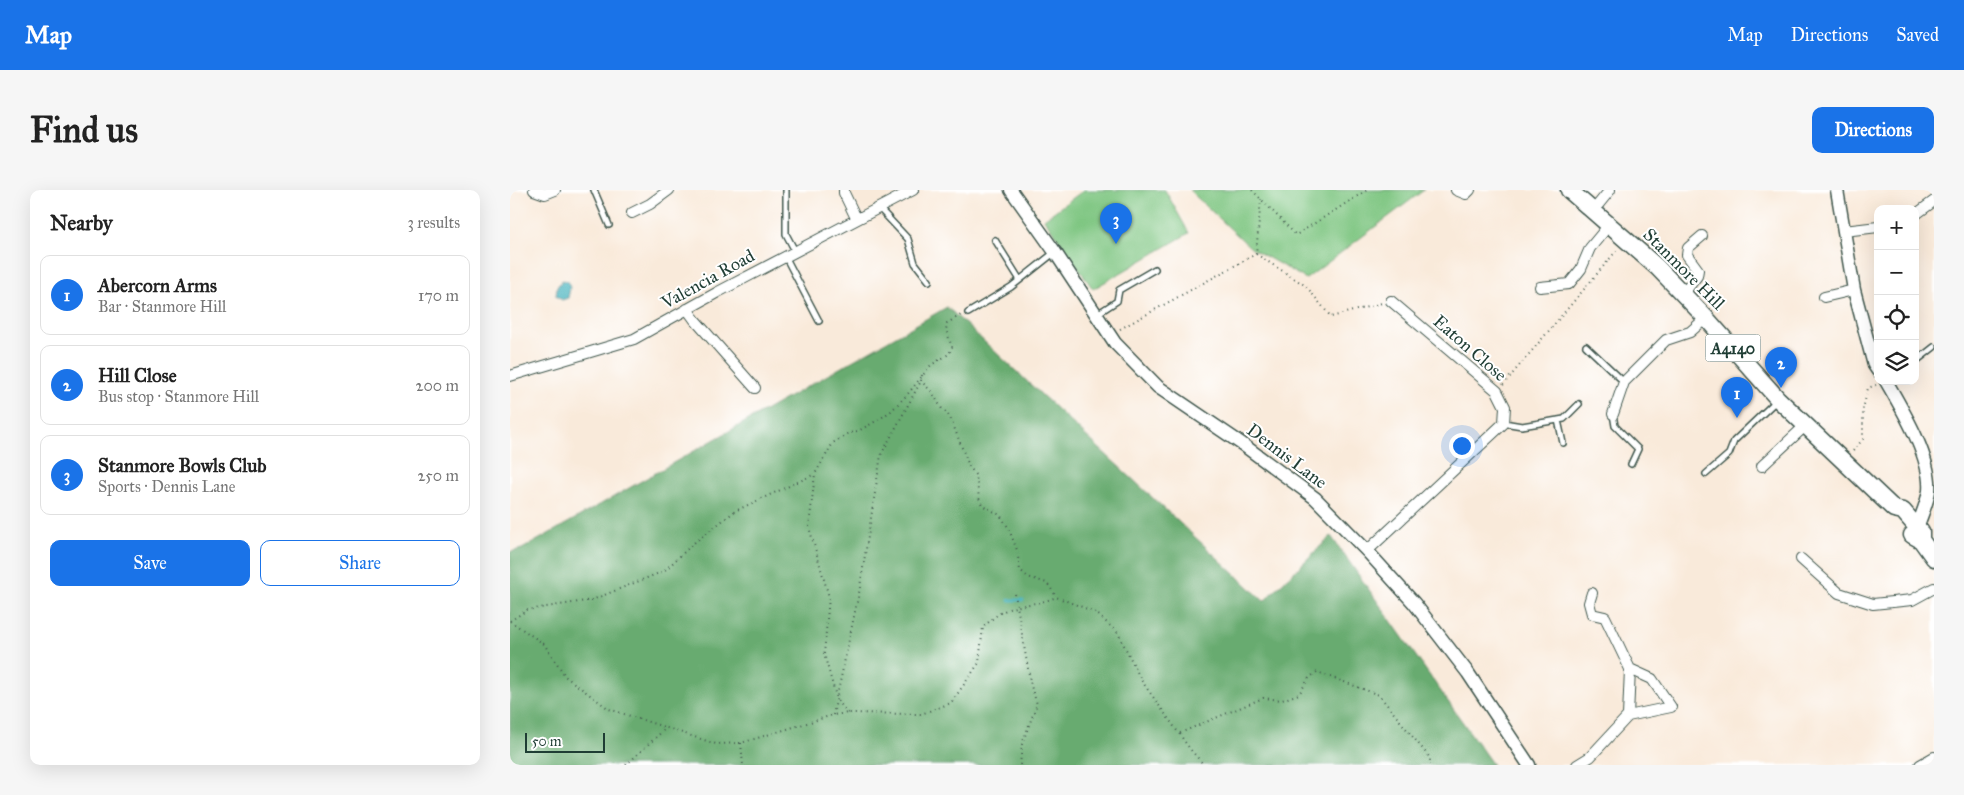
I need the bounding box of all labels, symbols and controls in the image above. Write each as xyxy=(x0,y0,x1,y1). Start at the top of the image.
text: Map xyxy=(25,20,72,50)
text: Map xyxy=(1727,24,1763,46)
text: Directions xyxy=(1791,24,1868,46)
text: Saved xyxy=(1896,24,1939,46)
button: Directions xyxy=(1812,107,1934,153)
text: Find us xyxy=(30,109,138,152)
pin: 3 xyxy=(1100,203,1132,244)
map controls xyxy=(1874,205,1919,385)
button: + xyxy=(1874,205,1919,250)
text: Nearby xyxy=(50,210,113,236)
text: 3 results xyxy=(407,213,460,232)
street label: Stanmore Hill xyxy=(1639,224,1730,315)
street label: Valencia Road xyxy=(657,244,758,314)
button: − xyxy=(1874,250,1919,295)
text: Abercorn Arms xyxy=(98,274,217,297)
text: 1 xyxy=(64,286,70,305)
text: 170 m xyxy=(418,286,459,305)
button: locate xyxy=(1874,295,1919,340)
text: Bar · Stanmore Hill xyxy=(98,297,226,316)
street label: Eaton Close xyxy=(1429,310,1511,386)
road number: A4140 xyxy=(1706,334,1760,362)
button: layers xyxy=(1874,340,1919,385)
pin: 2 xyxy=(1765,347,1797,388)
text: Hill Close xyxy=(98,364,177,387)
text: 2 xyxy=(63,376,71,395)
text: 200 m xyxy=(416,376,459,395)
pin: 1 xyxy=(1721,377,1753,418)
text: Bus stop · Stanmore Hill xyxy=(98,387,259,406)
street label: Dennis Lane xyxy=(1243,419,1331,493)
your location xyxy=(1449,433,1475,459)
text: Stanmore Bowls Club xyxy=(98,454,267,477)
text: 3 xyxy=(64,466,70,485)
text: 250 m xyxy=(418,466,459,485)
text: Sports · Dennis Lane xyxy=(98,477,235,496)
button: Save xyxy=(50,540,250,586)
button: Share xyxy=(260,540,460,586)
scale bar xyxy=(525,730,605,753)
text: 50 m xyxy=(532,733,561,750)

